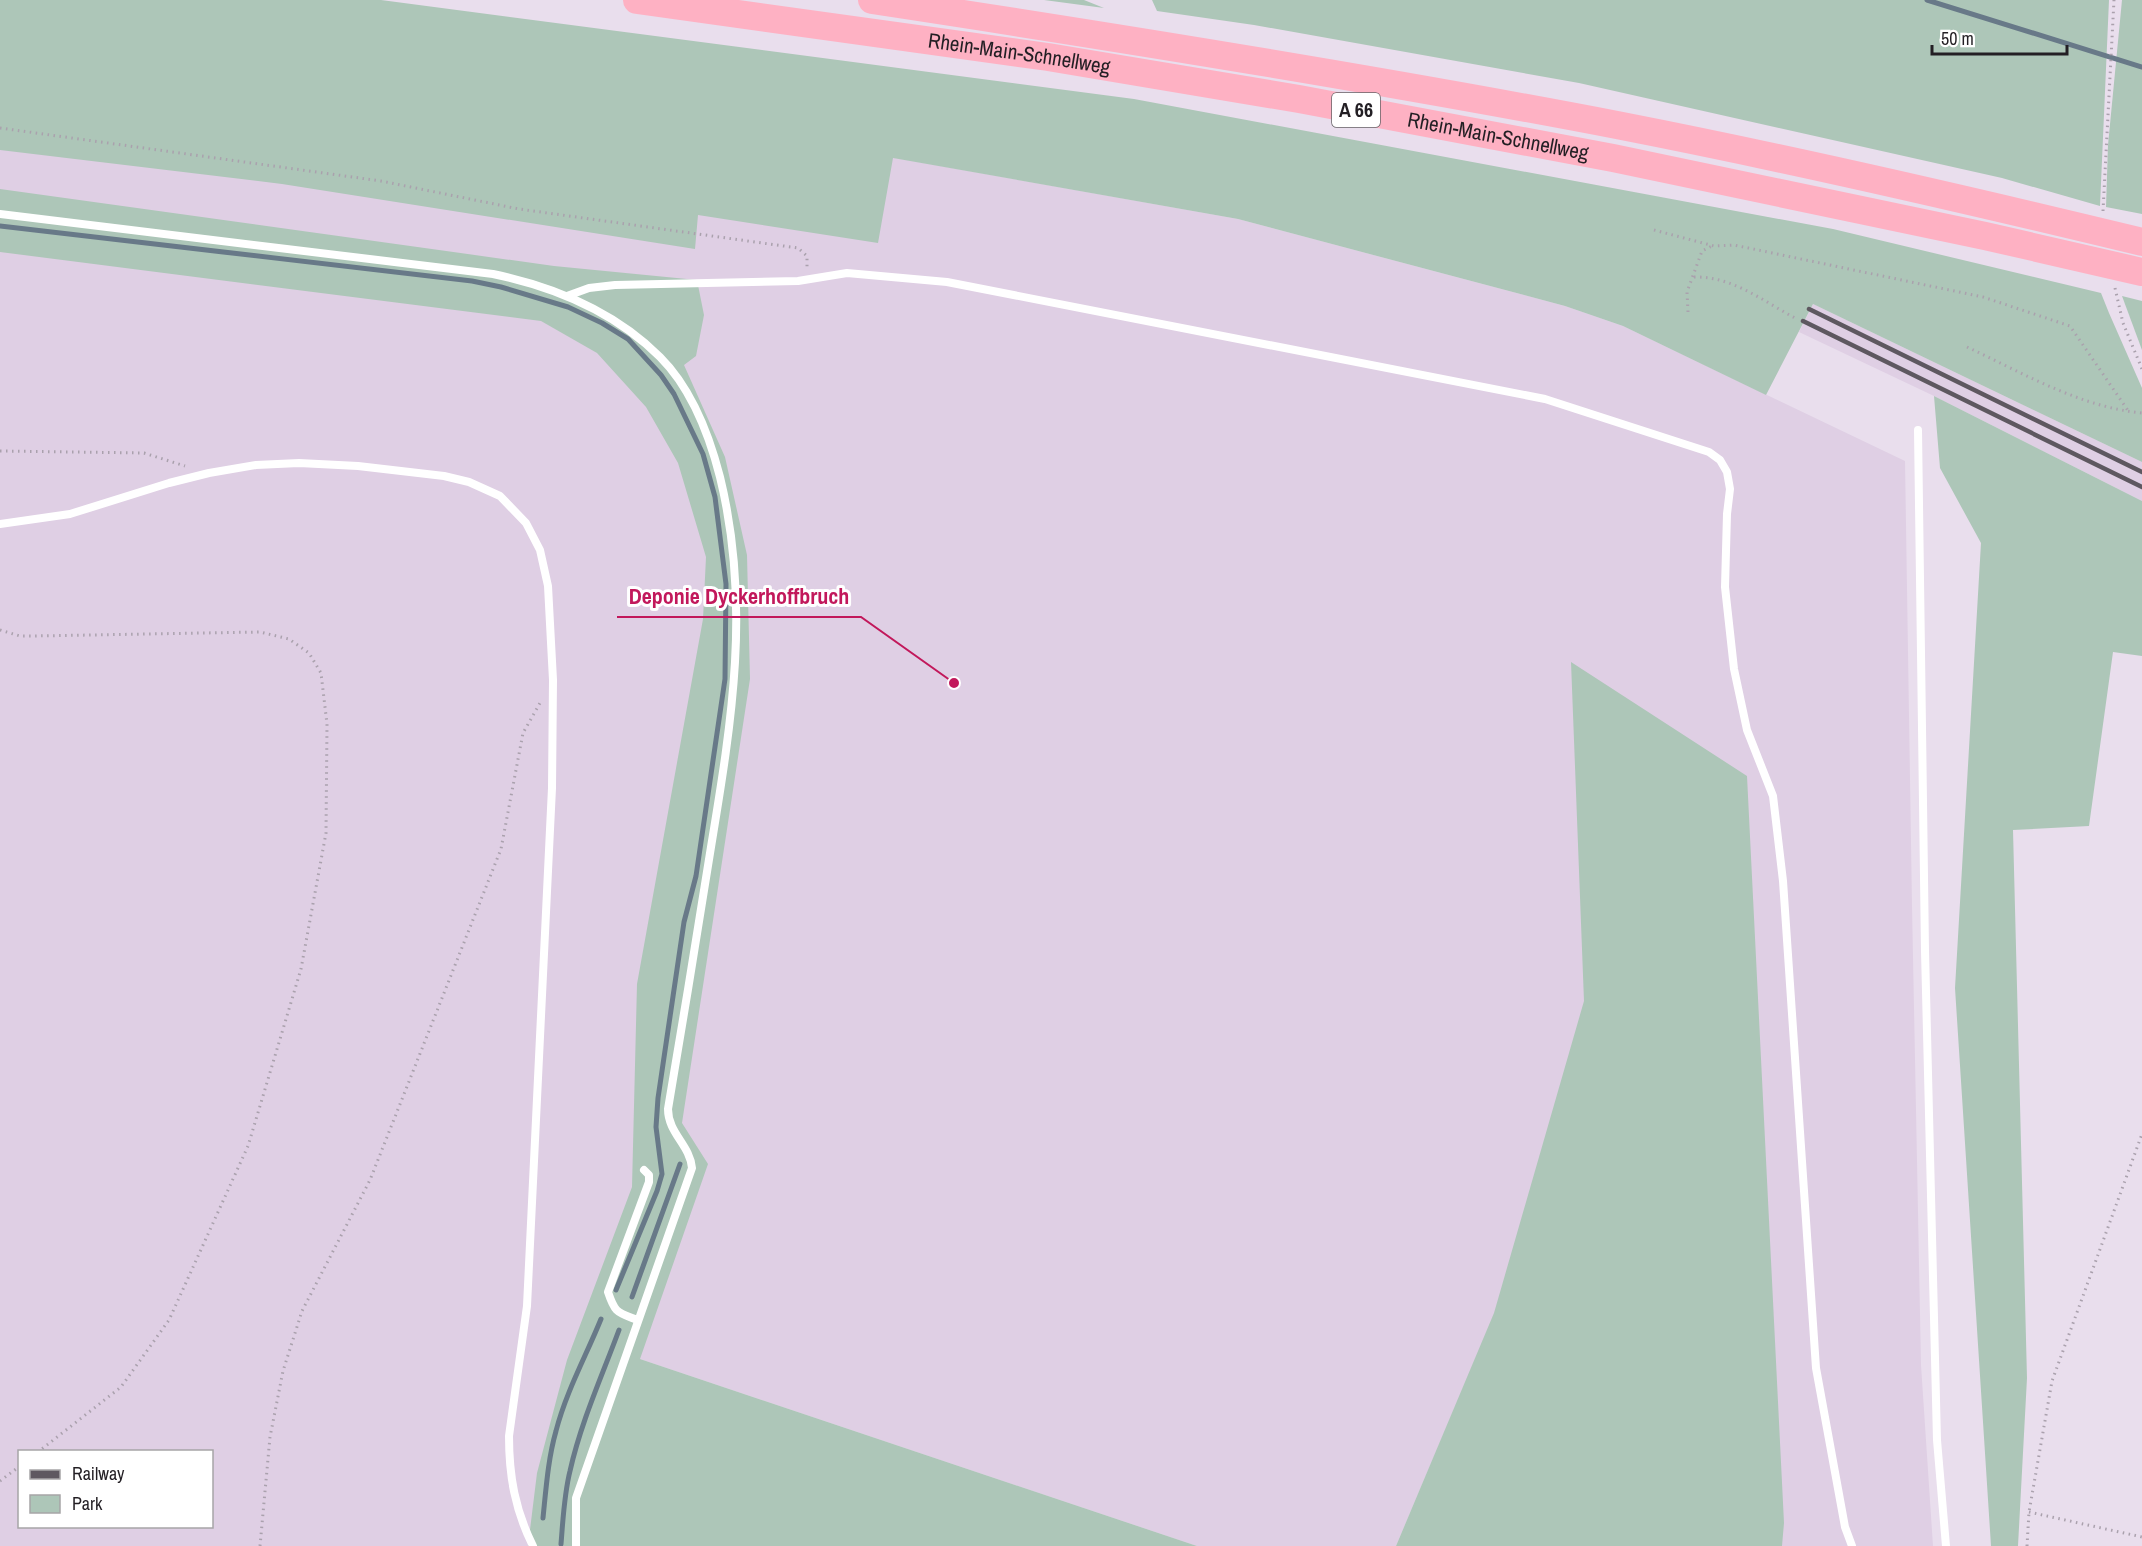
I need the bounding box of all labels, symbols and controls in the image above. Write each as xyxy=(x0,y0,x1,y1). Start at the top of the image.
scale bar xyxy=(1932,18,2067,56)
street label: Rhein-Main-Schnellweg xyxy=(926,26,1113,81)
text: 50 m xyxy=(1941,26,1974,51)
road number: A 66 xyxy=(1332,93,1380,127)
street label: Rhein-Main-Schnellweg xyxy=(1405,105,1592,167)
callout: Deponie Dyckerhoffbruch xyxy=(617,577,861,617)
text: Deponie Dyckerhoffbruch xyxy=(629,581,849,611)
legend xyxy=(18,1450,213,1528)
text: Railway xyxy=(72,1461,125,1486)
text: Park xyxy=(72,1491,103,1516)

